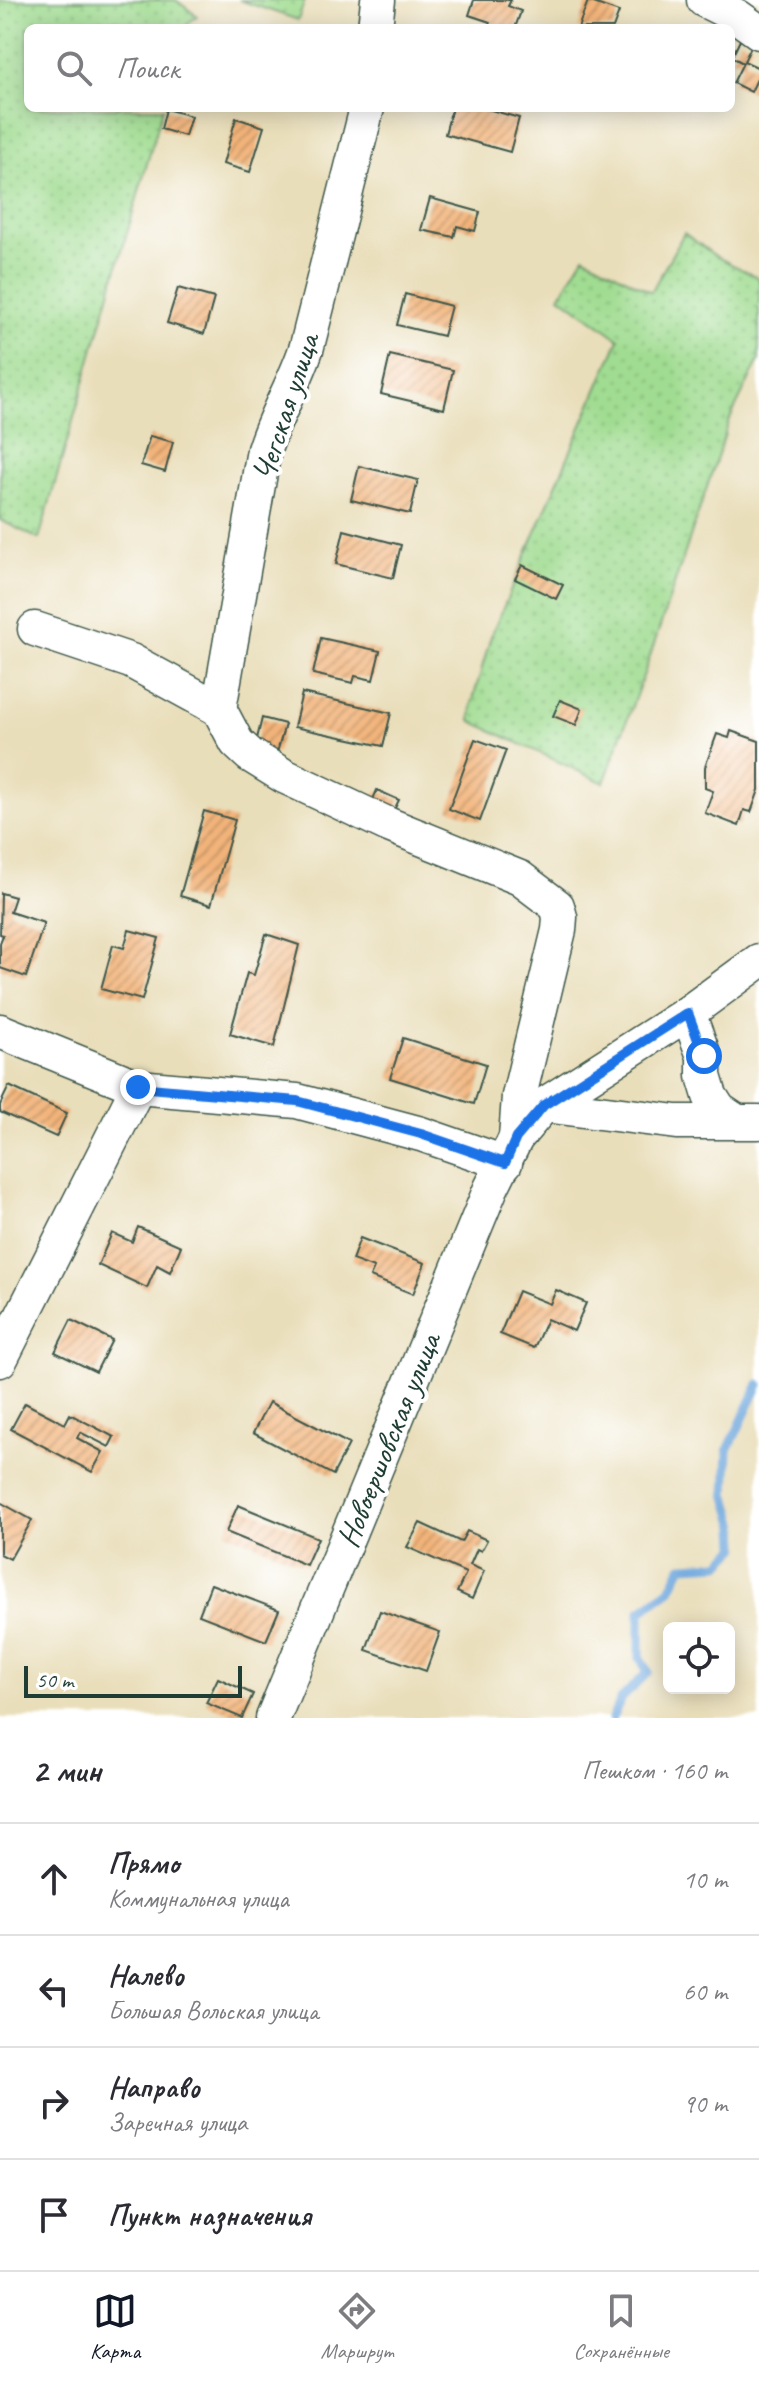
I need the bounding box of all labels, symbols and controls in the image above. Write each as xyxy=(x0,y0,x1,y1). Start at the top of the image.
search box xyxy=(24,24,735,112)
icon: search xyxy=(52,46,96,90)
text: Поиск xyxy=(116,49,179,87)
street label: Чегская улица xyxy=(242,326,329,486)
route start xyxy=(686,1038,722,1074)
route end xyxy=(120,1069,156,1105)
street label: Новоершовская улица xyxy=(327,1325,451,1553)
map controls xyxy=(663,1622,735,1694)
button: locate xyxy=(663,1622,735,1694)
scale bar xyxy=(24,1662,242,1698)
text: 50 m xyxy=(36,1666,73,1694)
text: 2 мин xyxy=(32,1749,101,1792)
text: Пешком · 160 m xyxy=(582,1754,727,1787)
text: Прямо xyxy=(108,1844,179,1882)
icon: ahead xyxy=(32,1857,76,1901)
text: 10 m xyxy=(683,1863,727,1896)
text: Коммунальная улица xyxy=(108,1882,289,1915)
text: Налево xyxy=(108,1956,184,1994)
icon: left xyxy=(32,1969,76,2013)
text: 60 m xyxy=(683,1975,727,2008)
text: Большая Вольская улица xyxy=(108,1994,318,2027)
text: Направо xyxy=(108,2068,200,2106)
icon: right xyxy=(32,2081,76,2125)
text: 90 m xyxy=(683,2087,727,2120)
text: Заречная улица xyxy=(108,2106,247,2139)
icon: arrive xyxy=(32,2193,76,2237)
text: Пункт назначения xyxy=(108,2196,311,2234)
tab: Карта xyxy=(90,2289,140,2365)
tab: Маршрут xyxy=(321,2289,393,2365)
tab: Сохранённые xyxy=(573,2289,669,2365)

